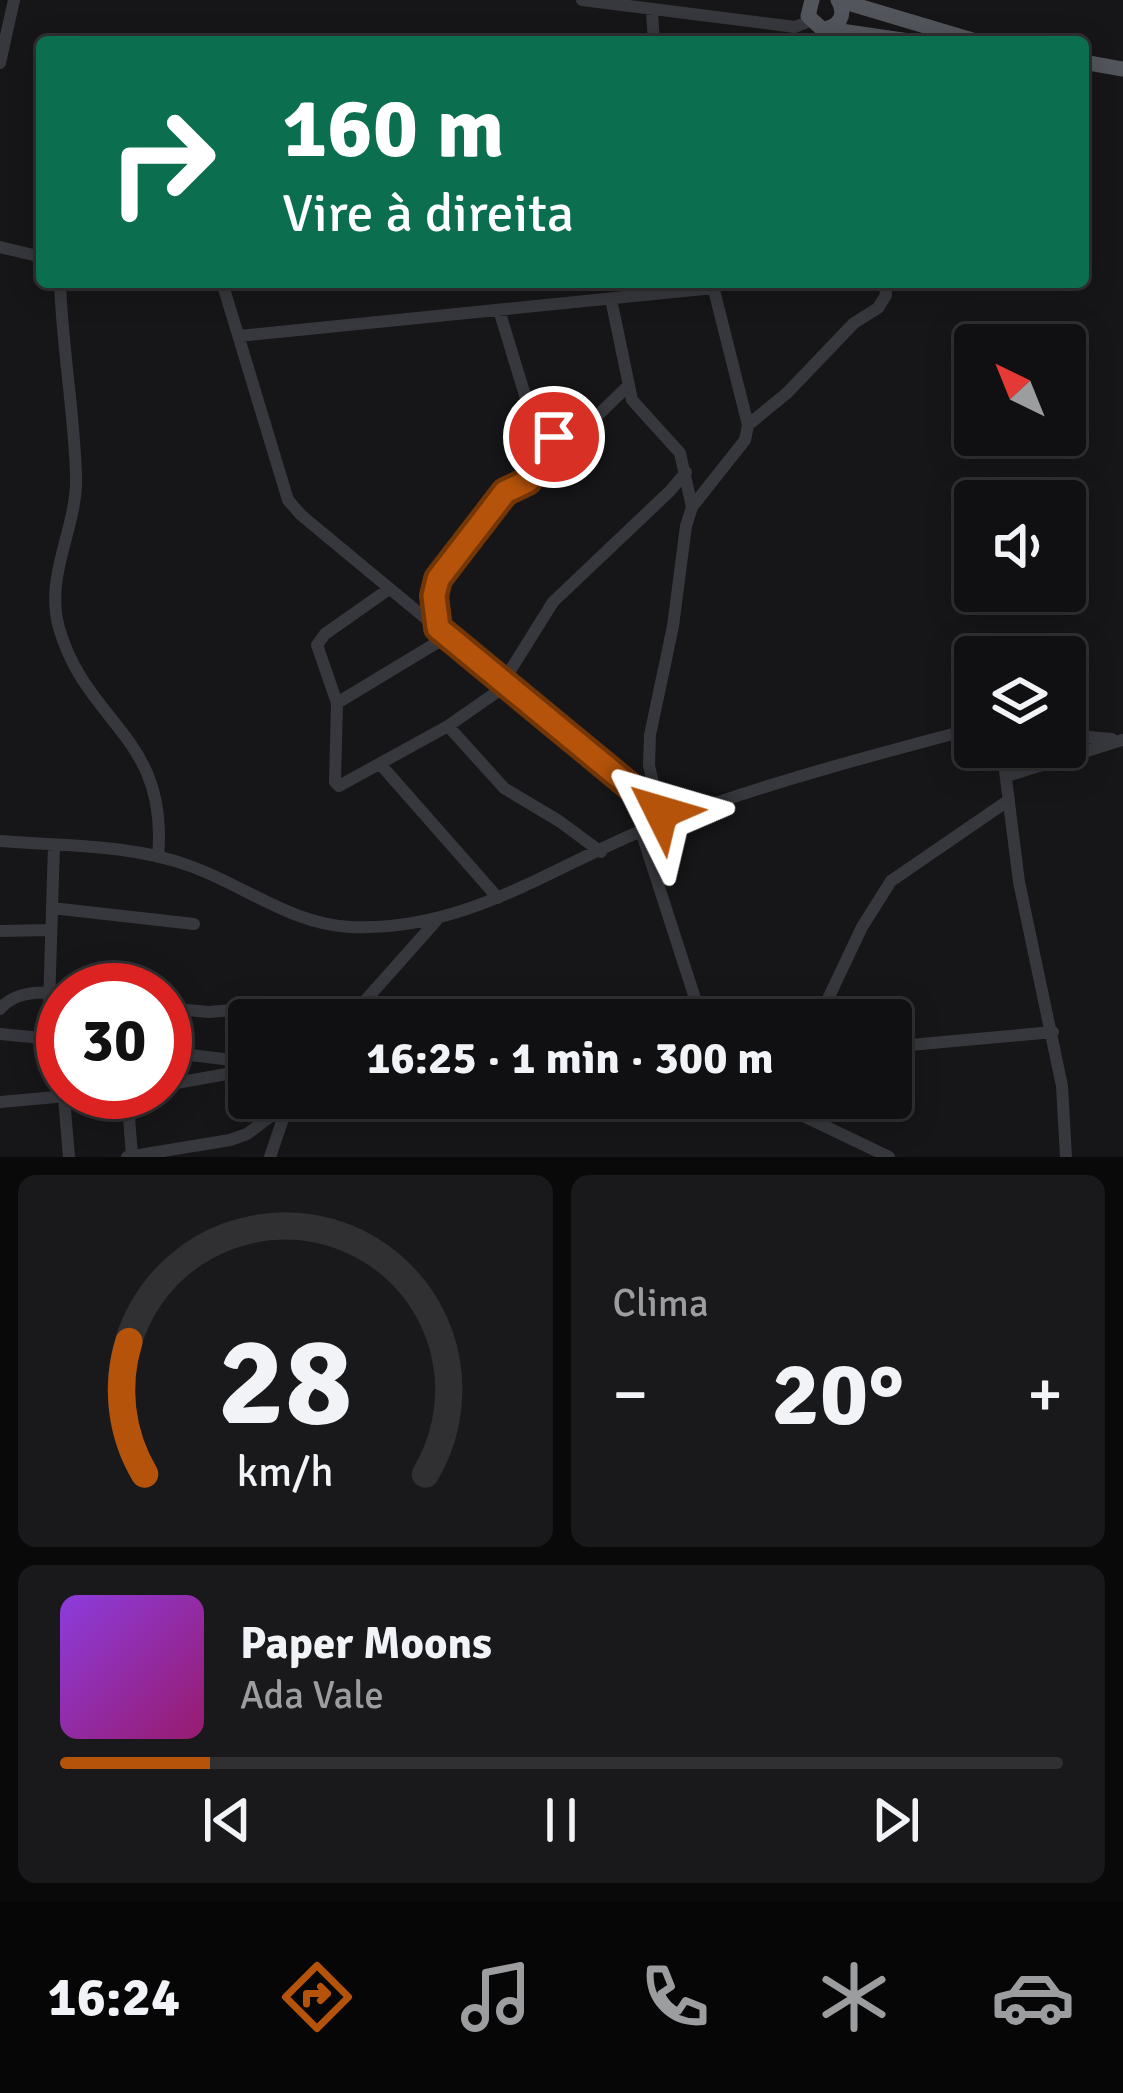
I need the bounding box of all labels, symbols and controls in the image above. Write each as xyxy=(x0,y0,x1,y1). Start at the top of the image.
text: 160 m xyxy=(282,77,504,181)
icon: right xyxy=(84,84,240,240)
text: Vire à direita xyxy=(282,180,574,247)
north arrow xyxy=(954,324,1086,456)
map controls xyxy=(954,324,1086,768)
pin xyxy=(503,386,605,488)
icon: arrive xyxy=(521,404,587,470)
button: sound xyxy=(954,480,1086,612)
button: layers xyxy=(954,636,1086,768)
position arrow xyxy=(598,749,724,875)
speed limit sign: 30 xyxy=(36,963,192,1119)
text: 16:25 · 1 min · 300 m xyxy=(366,1031,774,1086)
text: Clima xyxy=(613,1279,709,1327)
text: 28 xyxy=(218,1306,353,1459)
text: 20° xyxy=(771,1339,904,1450)
text: − xyxy=(613,1354,648,1435)
text: + xyxy=(1027,1354,1063,1435)
text: km/h xyxy=(237,1446,334,1499)
text: Paper Moons xyxy=(240,1616,492,1671)
text: Ada Vale xyxy=(240,1671,384,1719)
icon: previous xyxy=(194,1787,260,1853)
icon: pause xyxy=(528,1787,594,1853)
icon: next xyxy=(863,1787,929,1853)
icon: directions xyxy=(275,1955,359,2039)
icon: music xyxy=(454,1955,538,2039)
icon: phone xyxy=(633,1955,717,2039)
icon: climate xyxy=(812,1955,896,2039)
icon: car xyxy=(991,1955,1075,2039)
text: 16:24 xyxy=(48,1964,180,2031)

